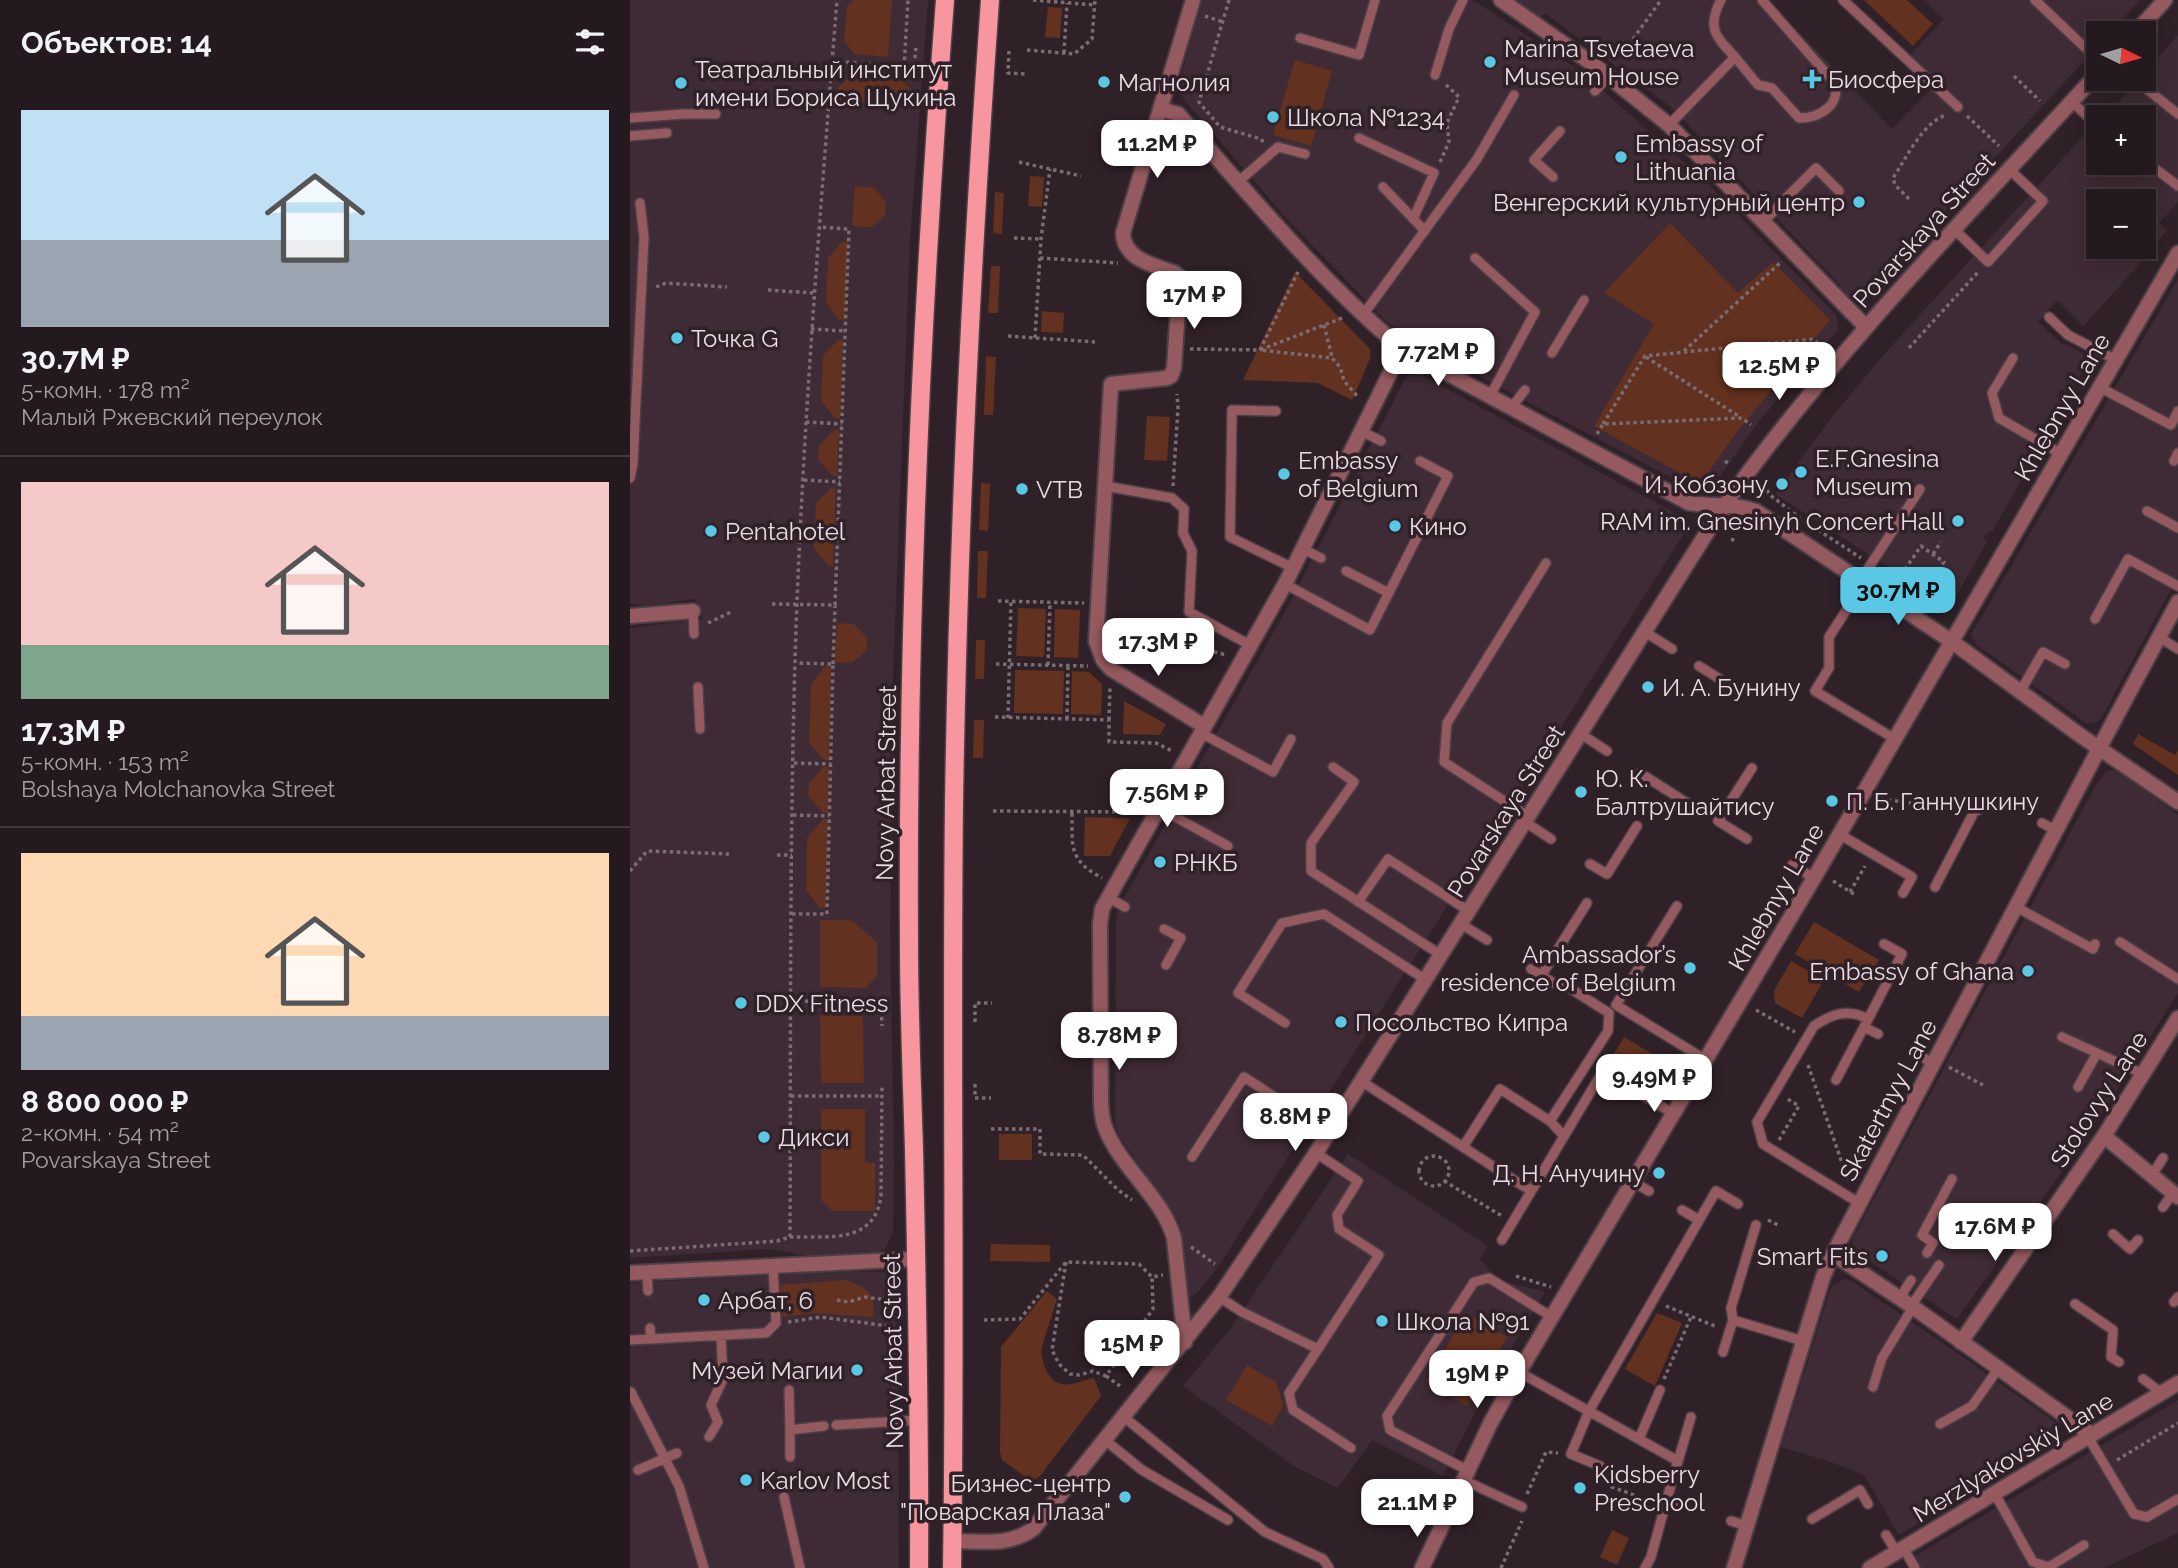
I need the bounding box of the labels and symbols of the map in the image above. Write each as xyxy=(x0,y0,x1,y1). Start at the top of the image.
north arrow xyxy=(2086,21,2156,91)
place label: Marina Tsvetaeva Museum House xyxy=(1504,34,1694,91)
marker: Marina Tsvetaeva Museum House xyxy=(1482,54,1498,70)
place label: Театральный институт имени Бориса Щукина xyxy=(695,55,956,112)
place label: Биосфера xyxy=(1828,65,1944,94)
place label: Магнолия xyxy=(1118,68,1230,97)
marker: Биосфера xyxy=(1802,69,1822,89)
marker: Магнолия xyxy=(1096,74,1112,90)
marker: Театральный институт имени Бориса Щукина xyxy=(673,75,689,91)
place label: Школа №1234 xyxy=(1287,103,1445,132)
marker: Школа №1234 xyxy=(1265,109,1281,125)
pin: 11.2M ₽ xyxy=(1092,120,1222,180)
place label: Embassy of Lithuania xyxy=(1635,129,1764,186)
street label: Povarskaya Street xyxy=(1847,147,2001,313)
marker: Embassy of Lithuania xyxy=(1613,149,1629,165)
place label: Венгерский культурный центр xyxy=(1493,188,1845,217)
marker: Венгерский культурный центр xyxy=(1851,194,1867,210)
pin: 17M ₽ xyxy=(1145,272,1243,331)
place label: Точка G xyxy=(691,324,778,353)
pin: 7.72M ₽ xyxy=(1373,328,1503,388)
street label: Khlebnyy Lane xyxy=(2008,328,2116,486)
marker: Точка G xyxy=(669,330,685,346)
pin: 12.5M ₽ xyxy=(1714,342,1844,402)
place label: E.F.Gnesina Museum xyxy=(1815,444,1939,501)
place label: Embassy of Belgium xyxy=(1298,446,1419,503)
marker: E.F.Gnesina Museum xyxy=(1793,464,1809,480)
marker: Embassy of Belgium xyxy=(1276,466,1292,482)
place label: И. Кобзону xyxy=(1644,470,1768,499)
place label: VTB xyxy=(1036,475,1083,504)
marker: И. Кобзону xyxy=(1774,476,1790,492)
marker: VTB xyxy=(1014,481,1030,497)
place label: RAM im. Gnesinyh Concert Hall xyxy=(1600,507,1944,536)
place label: Кино xyxy=(1409,512,1467,541)
marker: RAM im. Gnesinyh Concert Hall xyxy=(1950,513,1966,529)
place label: Pentahotel xyxy=(725,517,846,546)
marker: Кино xyxy=(1387,518,1403,534)
marker: Pentahotel xyxy=(703,523,719,539)
pin: 30.7M ₽ xyxy=(1833,568,1963,627)
pin: 17.3M ₽ xyxy=(1093,618,1223,678)
place label: И. А. Бунину xyxy=(1662,673,1801,702)
marker: И. А. Бунину xyxy=(1640,679,1656,695)
street label: Novy Arbat Street xyxy=(870,685,902,881)
street label: Povarskaya Street xyxy=(1441,719,1571,903)
place label: Ю. К. Балтрушайтису xyxy=(1595,764,1774,821)
pin: 7.56M ₽ xyxy=(1102,770,1232,829)
marker: Ю. К. Балтрушайтису xyxy=(1573,784,1589,800)
place label: П. Б. Ганнушкину xyxy=(1846,787,2039,816)
marker: П. Б. Ганнушкину xyxy=(1824,793,1840,809)
street label: Khlebnyy Lane xyxy=(1722,818,1830,976)
place label: РНКБ xyxy=(1174,848,1238,877)
marker: РНКБ xyxy=(1152,854,1168,870)
place label: Ambassador’s residence of Belgium xyxy=(1440,940,1676,997)
place label: Embassy of Ghana xyxy=(1809,957,2014,986)
marker: Ambassador’s residence of Belgium xyxy=(1682,960,1698,976)
marker: Embassy of Ghana xyxy=(2020,963,2036,979)
place label: DDX Fitness xyxy=(755,989,888,1018)
marker: DDX Fitness xyxy=(733,995,749,1011)
place label: Посольство Кипра xyxy=(1355,1008,1568,1037)
pin: 8.78M ₽ xyxy=(1054,1012,1184,1072)
marker: Посольство Кипра xyxy=(1333,1014,1349,1030)
street label: Skatertnyy Lane xyxy=(1833,1014,1943,1186)
street label: Stolovyy Lane xyxy=(2044,1026,2154,1172)
pin: 9.49M ₽ xyxy=(1589,1054,1719,1114)
pin: 8.8M ₽ xyxy=(1238,1094,1352,1153)
place label: Дикси xyxy=(778,1123,850,1152)
marker: Дикси xyxy=(756,1129,772,1145)
place label: Д. Н. Анучину xyxy=(1492,1159,1645,1188)
marker: Д. Н. Анучину xyxy=(1651,1165,1667,1181)
pin: 17.6M ₽ xyxy=(1930,1204,2060,1263)
place label: Smart Fits xyxy=(1757,1242,1868,1271)
marker: Smart Fits xyxy=(1874,1248,1890,1264)
street label: Novy Arbat Street xyxy=(877,1253,909,1449)
place label: Арбат, 6 xyxy=(718,1286,813,1315)
marker: Арбат, 6 xyxy=(696,1292,712,1308)
place label: Школа №91 xyxy=(1396,1307,1529,1336)
marker: Школа №91 xyxy=(1374,1313,1390,1329)
pin: 15M ₽ xyxy=(1083,1320,1181,1380)
pin: 19M ₽ xyxy=(1428,1350,1526,1410)
place label: Музей Магии xyxy=(691,1356,843,1385)
marker: Музей Магии xyxy=(849,1362,865,1378)
street label: Merzlyakovskiy Lane xyxy=(1908,1386,2118,1528)
place label: Kidsberry Preschool xyxy=(1594,1460,1705,1517)
place label: Karlov Most xyxy=(760,1466,890,1495)
place label: Бизнес-центр "Поварская Плаза" xyxy=(900,1469,1111,1526)
marker: Karlov Most xyxy=(738,1472,754,1488)
pin: 21.1M ₽ xyxy=(1352,1480,1482,1539)
marker: Kidsberry Preschool xyxy=(1572,1480,1588,1496)
marker: Бизнес-центр "Поварская Плаза" xyxy=(1117,1489,1133,1505)

